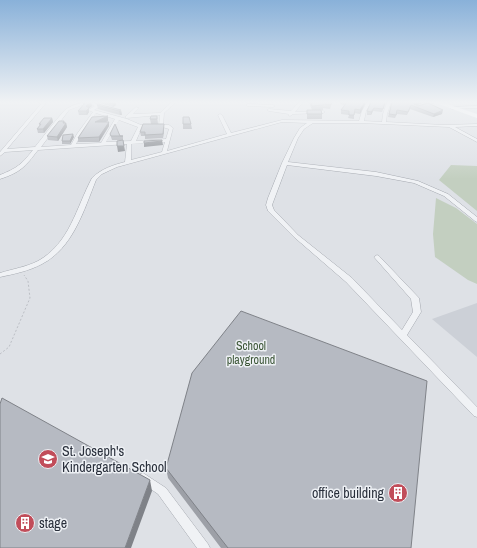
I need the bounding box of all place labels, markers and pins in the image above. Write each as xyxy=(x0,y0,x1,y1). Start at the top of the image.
place label: St. Joseph's Kindergarten School xyxy=(62,442,167,476)
school or university icon: St. Joseph's Kindergarten School xyxy=(37,448,59,470)
building icon: office building xyxy=(387,482,409,504)
place label: office building xyxy=(312,484,385,502)
building icon: stage xyxy=(14,512,36,534)
place label: stage xyxy=(39,514,67,532)

